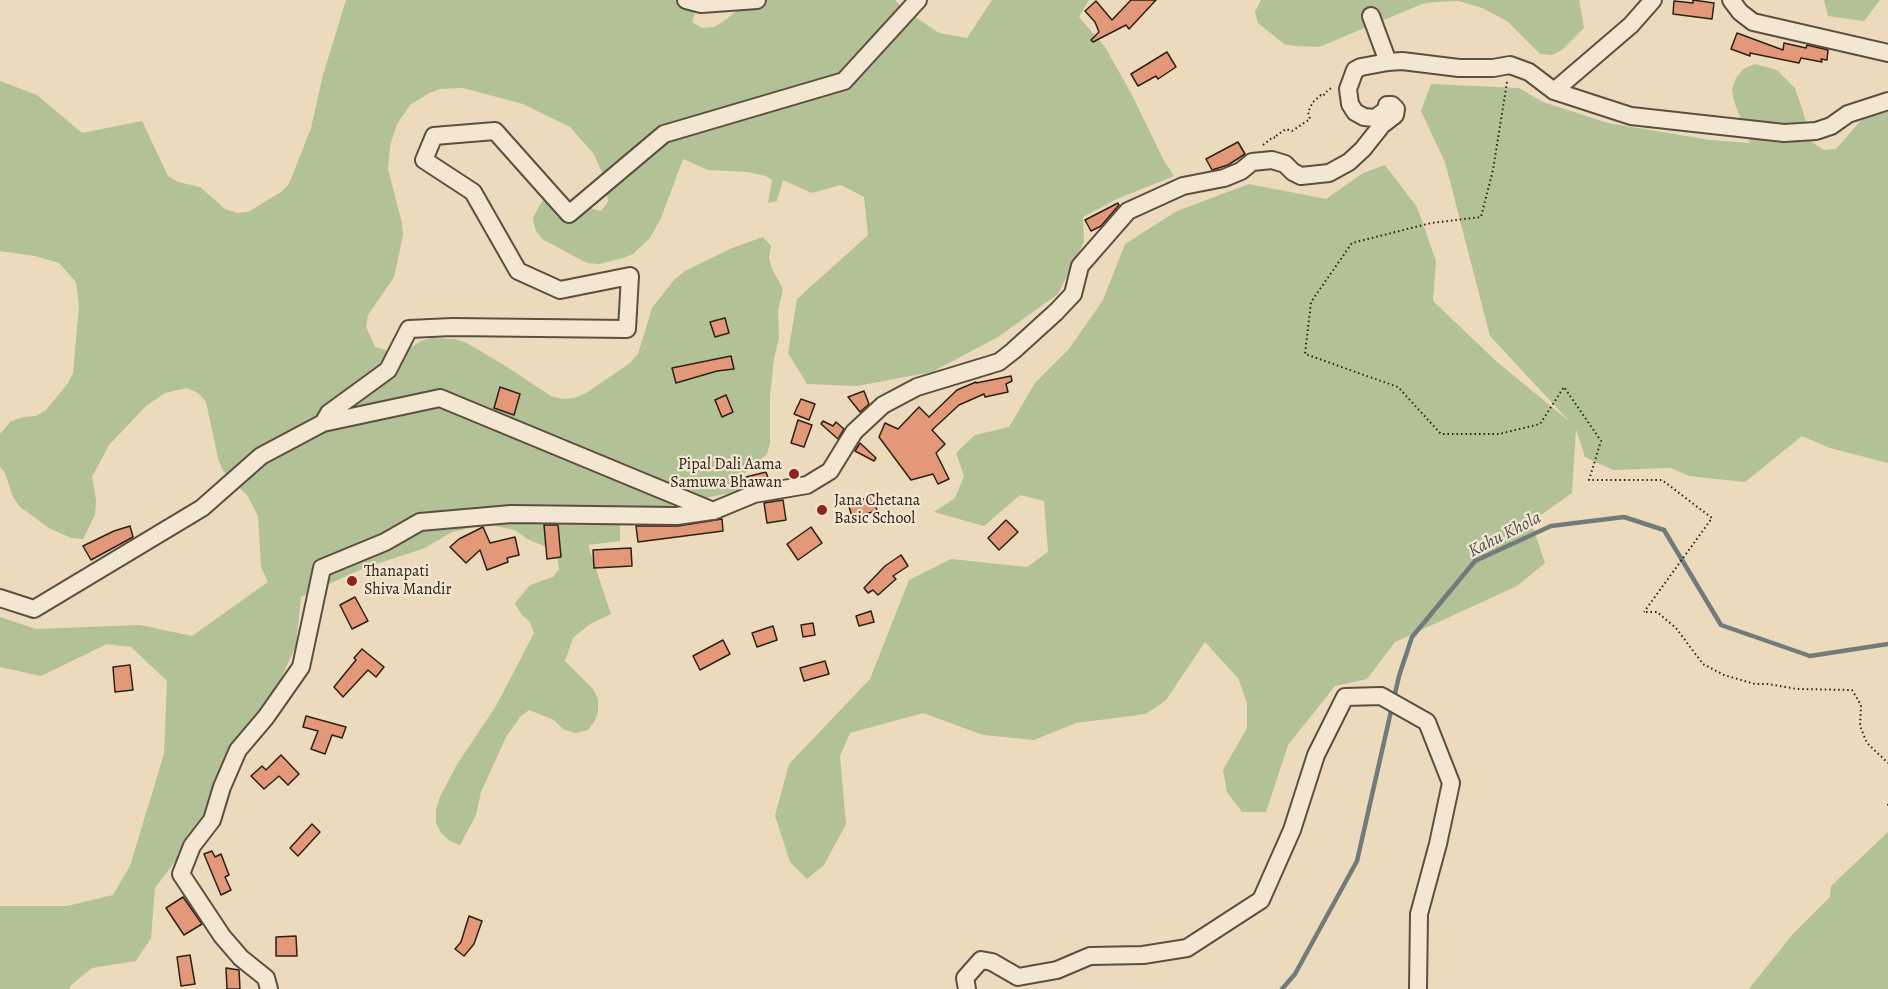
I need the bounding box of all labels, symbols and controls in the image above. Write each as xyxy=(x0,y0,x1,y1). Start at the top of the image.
place label: Pipal Dali Aama Samuwa Bhawan xyxy=(670,455,782,493)
marker: Pipal Dali Aama Samuwa Bhawan xyxy=(787,467,801,481)
place label: Jana Chetana Basic School xyxy=(834,491,920,529)
marker: Jana Chetana Basic School xyxy=(815,503,829,517)
water label: Kahu Khola xyxy=(1465,507,1545,563)
place label: Thanapati Shiva Mandir xyxy=(364,562,452,600)
marker: Thanapati Shiva Mandir xyxy=(345,574,359,588)

